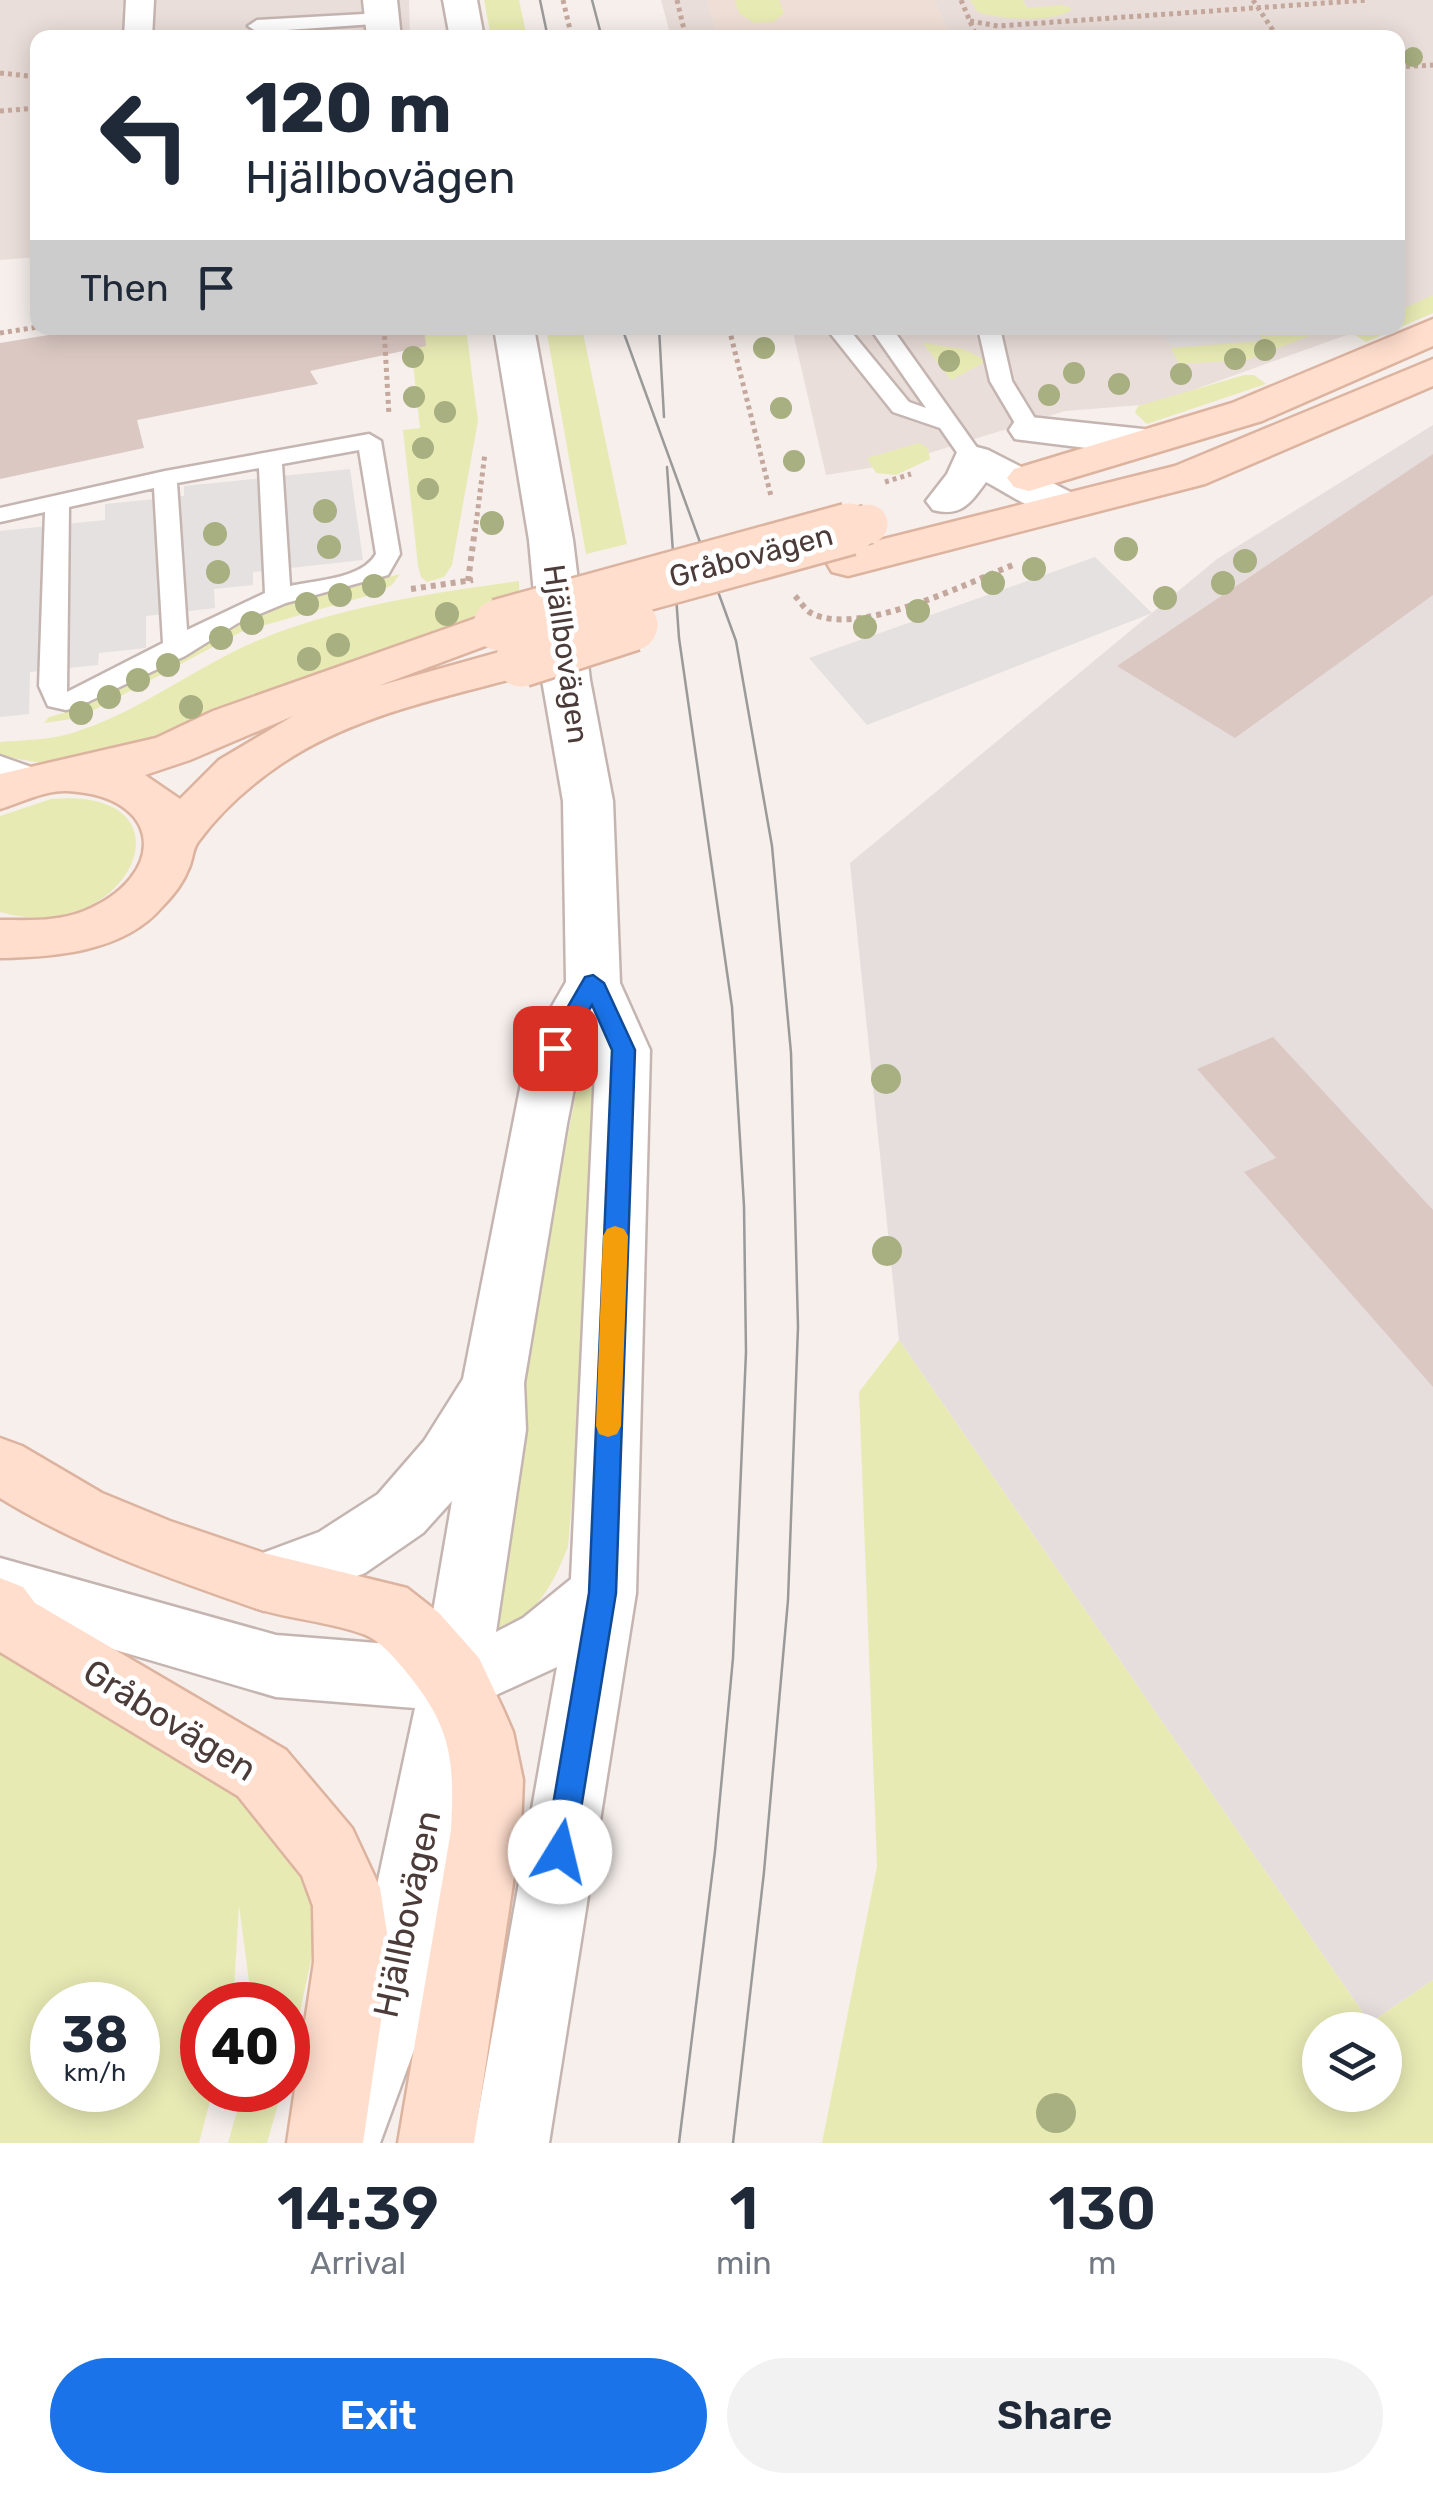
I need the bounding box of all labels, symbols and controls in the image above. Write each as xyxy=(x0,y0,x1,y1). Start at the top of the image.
text: 120 m xyxy=(245,67,452,150)
icon: left xyxy=(80,70,210,200)
text: Hjällbovägen xyxy=(245,151,516,204)
icon: arrive xyxy=(189,260,244,315)
text: Then xyxy=(80,265,169,311)
street label: Gråbovägen xyxy=(665,517,837,595)
street label: Hjällbovägen xyxy=(536,562,596,746)
pin xyxy=(513,1006,598,1091)
icon: arrive xyxy=(528,1021,583,1076)
street label: Gråbovägen xyxy=(76,1650,264,1790)
position arrow xyxy=(508,1800,612,1904)
street label: Hjällbovägen xyxy=(365,1807,449,2021)
speed limit sign: 40 xyxy=(180,1982,310,2112)
text: 38 xyxy=(62,2005,128,2065)
map controls xyxy=(1302,2012,1402,2112)
button: layers xyxy=(1302,2012,1402,2112)
text: km/h xyxy=(64,2058,126,2087)
text: 14:39 xyxy=(277,2173,439,2244)
text: 1 xyxy=(729,2173,758,2244)
text: 130 xyxy=(1049,2173,1156,2244)
text: Arrival xyxy=(310,2244,406,2282)
text: min xyxy=(716,2244,772,2282)
text: m xyxy=(1088,2244,1117,2282)
button: Exit xyxy=(50,2358,707,2473)
button: Share xyxy=(727,2358,1383,2473)

